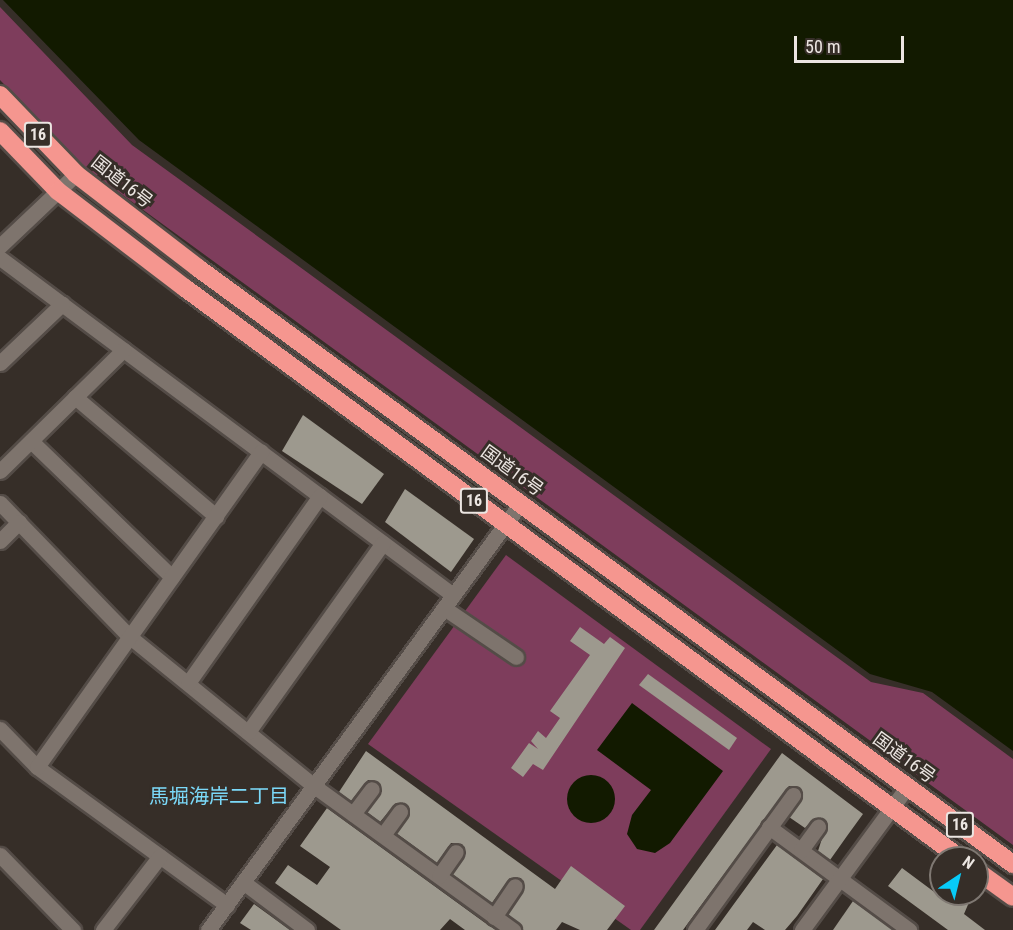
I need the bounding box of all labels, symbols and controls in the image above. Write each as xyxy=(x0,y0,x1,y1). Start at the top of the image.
scale bar xyxy=(797,24,906,62)
text: 50 m xyxy=(805,36,840,57)
road number: 16 xyxy=(23,122,53,148)
street label: 国道16号 xyxy=(87,151,157,213)
street label: 国道16号 xyxy=(477,441,547,501)
road number: 16 xyxy=(459,488,489,514)
street label: 国道16号 xyxy=(869,728,939,788)
district label: 馬堀海岸二丁目 xyxy=(149,784,289,808)
road number: 16 xyxy=(945,812,975,838)
north arrow xyxy=(929,846,989,906)
text: N xyxy=(959,852,978,873)

